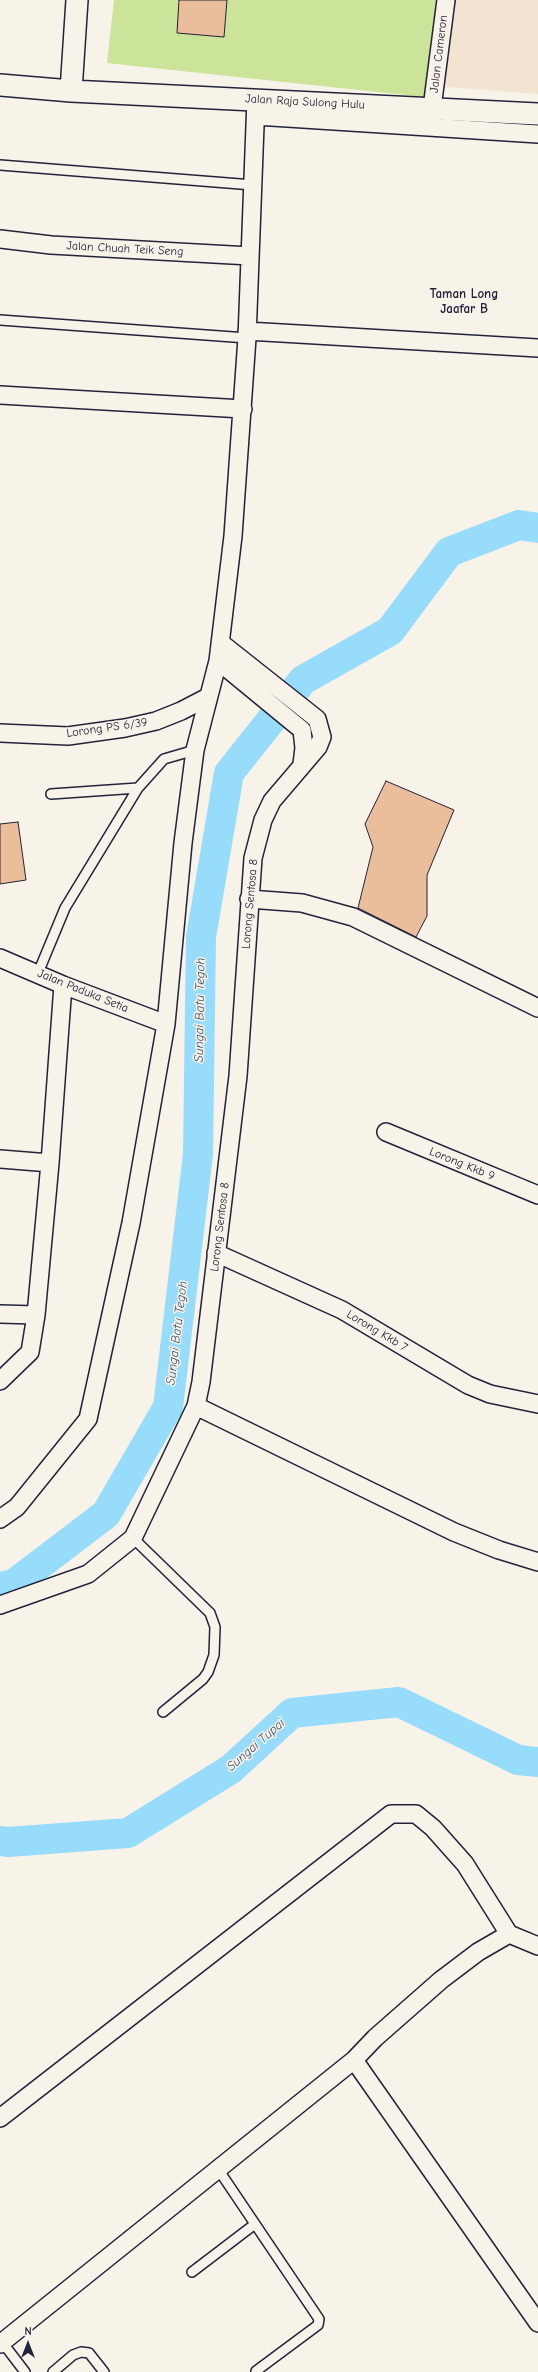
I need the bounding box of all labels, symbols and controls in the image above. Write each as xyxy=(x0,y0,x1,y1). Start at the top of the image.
street label: Jalan Cameron xyxy=(427,14,451,94)
street label: Jalan Raja Sulong Hulu xyxy=(245,92,365,112)
street label: Jalan Chuah Teik Seng xyxy=(66,239,184,259)
district label: Taman Long Jaafar B xyxy=(430,286,498,317)
street label: Lorong PS 6/39 xyxy=(66,715,148,741)
street label: Lorong Sentosa 8 xyxy=(239,859,261,949)
water label: Sungai Batu Tegoh xyxy=(191,957,209,1063)
street label: Jalan Paduka Setia xyxy=(35,966,131,1016)
street label: Lorong Kkb 9 xyxy=(427,1144,497,1184)
street label: Lorong Sentosa 8 xyxy=(207,1181,233,1273)
water label: Sungai Batu Tegoh xyxy=(163,1280,191,1386)
street label: Lorong Kkb 7 xyxy=(344,1307,410,1355)
water label: Sungai Tupai xyxy=(224,1715,288,1775)
north arrow xyxy=(8,2324,48,2364)
text: N xyxy=(24,2325,32,2338)

